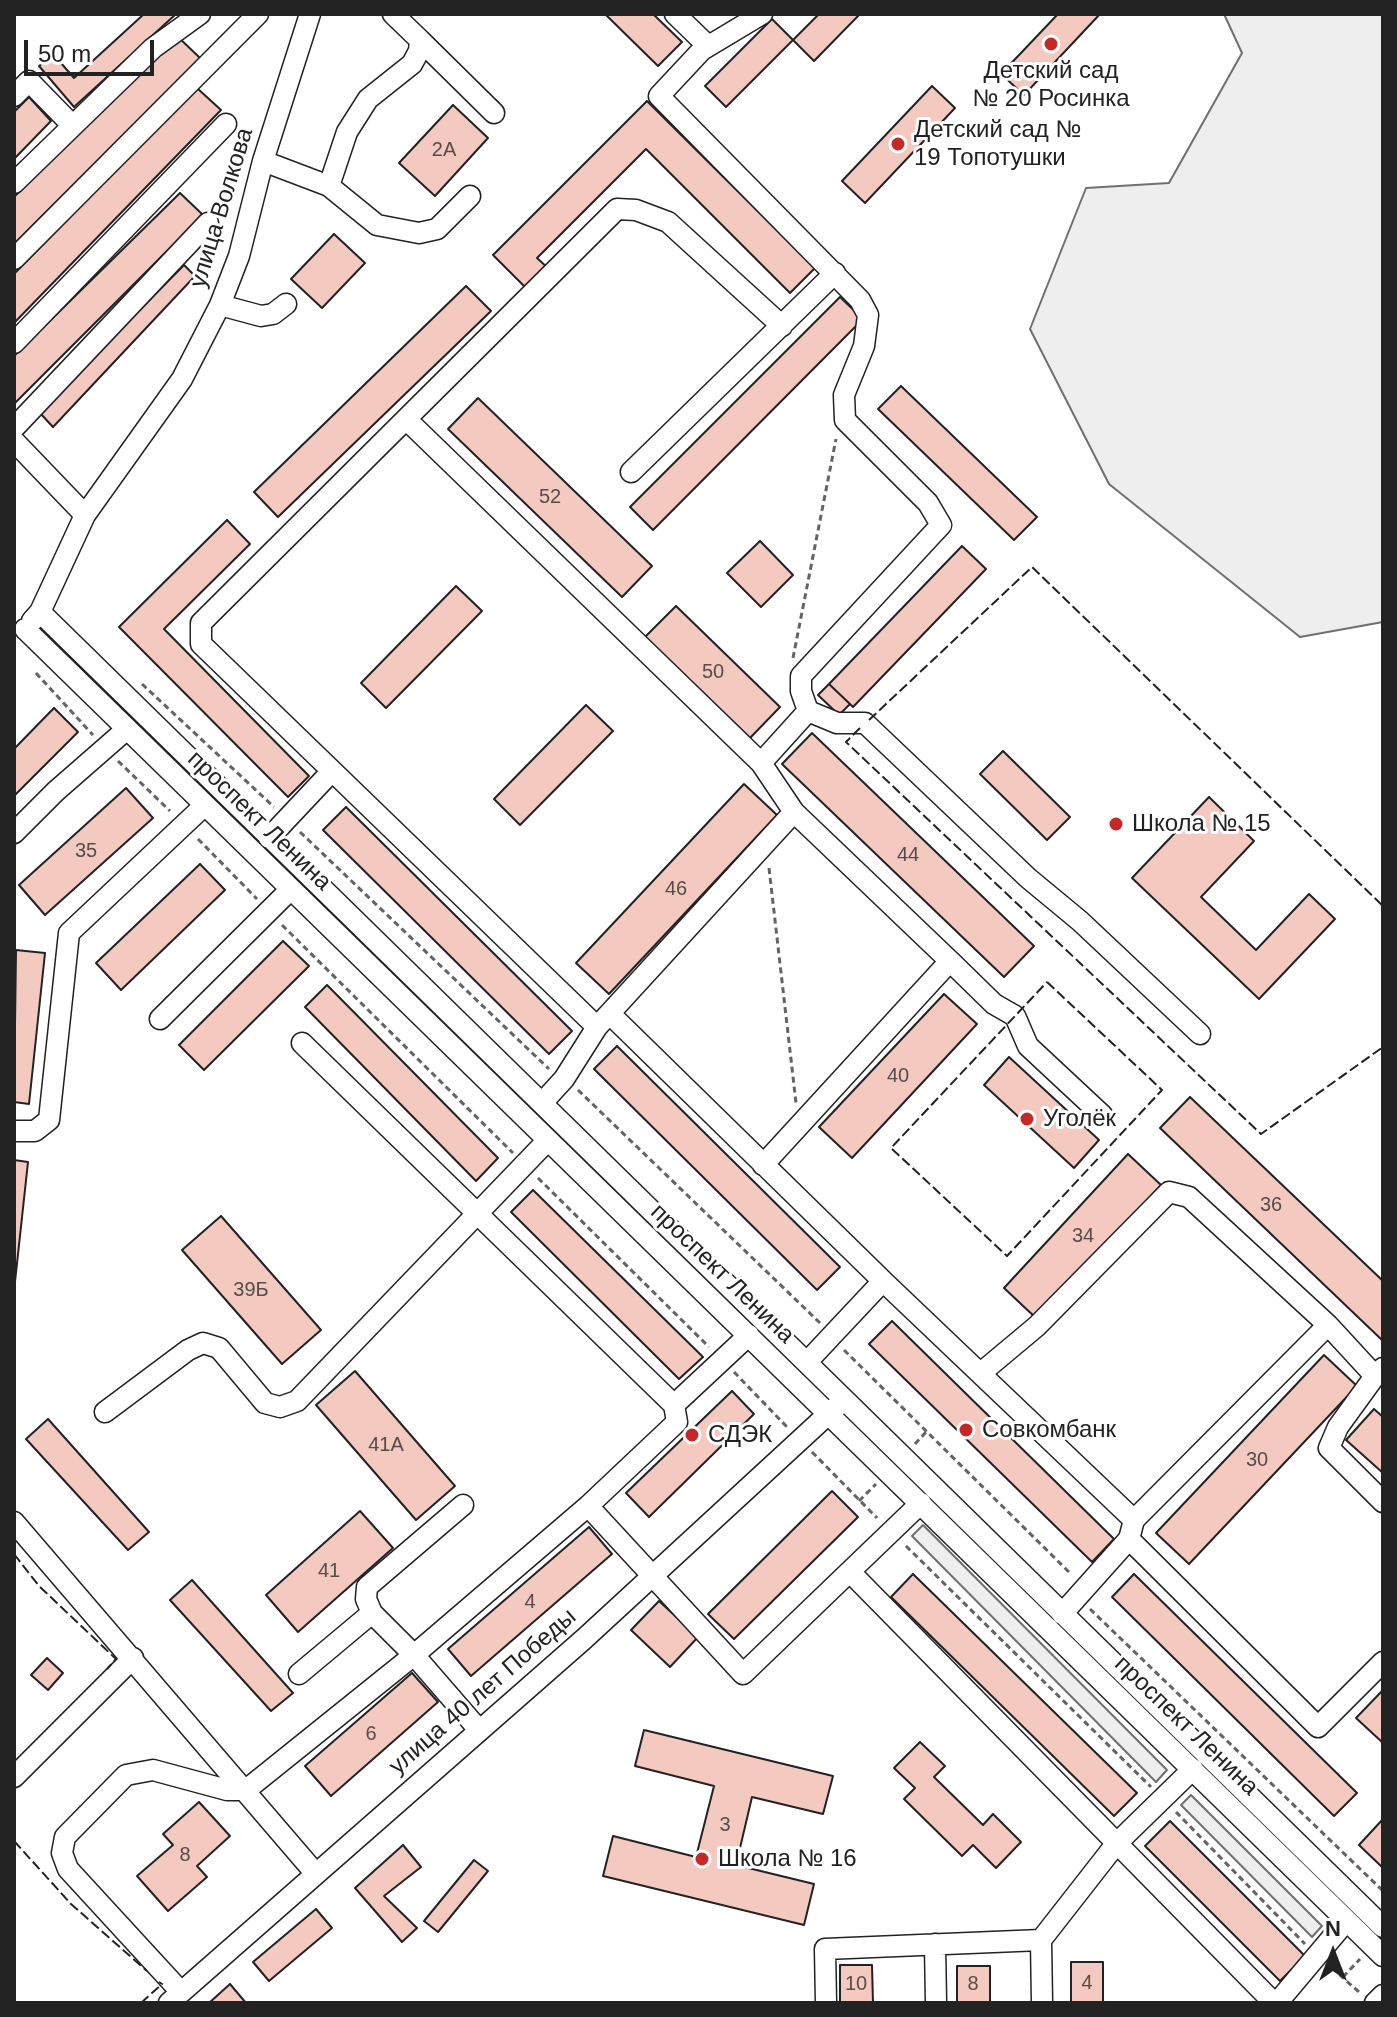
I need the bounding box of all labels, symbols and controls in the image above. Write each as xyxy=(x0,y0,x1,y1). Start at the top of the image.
scale bar xyxy=(28,24,158,74)
marker: Детский сад № 20 Росинка xyxy=(1042,35,1060,53)
text: 50 m xyxy=(38,40,91,67)
place label: Детский сад № 20 Росинка xyxy=(972,57,1130,113)
place label: Детский сад № 19 Топотушки xyxy=(914,116,1081,172)
street label: улица Волкова xyxy=(184,125,260,291)
marker: Детский сад № 19 Топотушки xyxy=(889,135,907,153)
house number: 2А xyxy=(432,138,456,162)
house number: 52 xyxy=(539,485,561,509)
house number: 50 xyxy=(702,660,724,684)
street label: проспект Ленина xyxy=(181,745,337,897)
place label: Школа № 15 xyxy=(1132,810,1271,838)
marker: Школа № 15 xyxy=(1107,815,1125,833)
house number: 35 xyxy=(75,839,97,863)
house number: 44 xyxy=(897,843,919,867)
house number: 46 xyxy=(665,877,687,901)
house number: 40 xyxy=(887,1064,909,1088)
place label: Уголёк xyxy=(1043,1105,1116,1133)
marker: Уголёк xyxy=(1018,1110,1036,1128)
house number: 36 xyxy=(1260,1193,1282,1217)
street label: проспект Ленина xyxy=(644,1198,800,1350)
house number: 34 xyxy=(1072,1224,1094,1248)
house number: 39Б xyxy=(233,1278,269,1302)
place label: Совкомбанк xyxy=(982,1416,1116,1444)
place label: СДЭК xyxy=(708,1421,772,1449)
marker: Совкомбанк xyxy=(957,1421,975,1439)
marker: СДЭК xyxy=(683,1426,701,1444)
house number: 41А xyxy=(368,1433,404,1457)
house number: 30 xyxy=(1246,1448,1268,1472)
house number: 41 xyxy=(318,1559,340,1583)
house number: 4 xyxy=(524,1590,536,1614)
street label: улица 40 лет Победы xyxy=(384,1603,582,1781)
street label: проспект Ленина xyxy=(1108,1650,1264,1802)
house number: 6 xyxy=(365,1722,377,1746)
house number: 3 xyxy=(719,1813,731,1837)
house number: 8 xyxy=(179,1843,191,1867)
place label: Школа № 16 xyxy=(718,1845,857,1873)
marker: Школа № 16 xyxy=(693,1850,711,1868)
north arrow xyxy=(1293,1913,1373,1993)
text: N xyxy=(1325,1916,1341,1941)
house number: 4 xyxy=(1081,1971,1093,1995)
house number: 10 xyxy=(845,1972,867,1996)
house number: 8 xyxy=(967,1972,979,1996)

